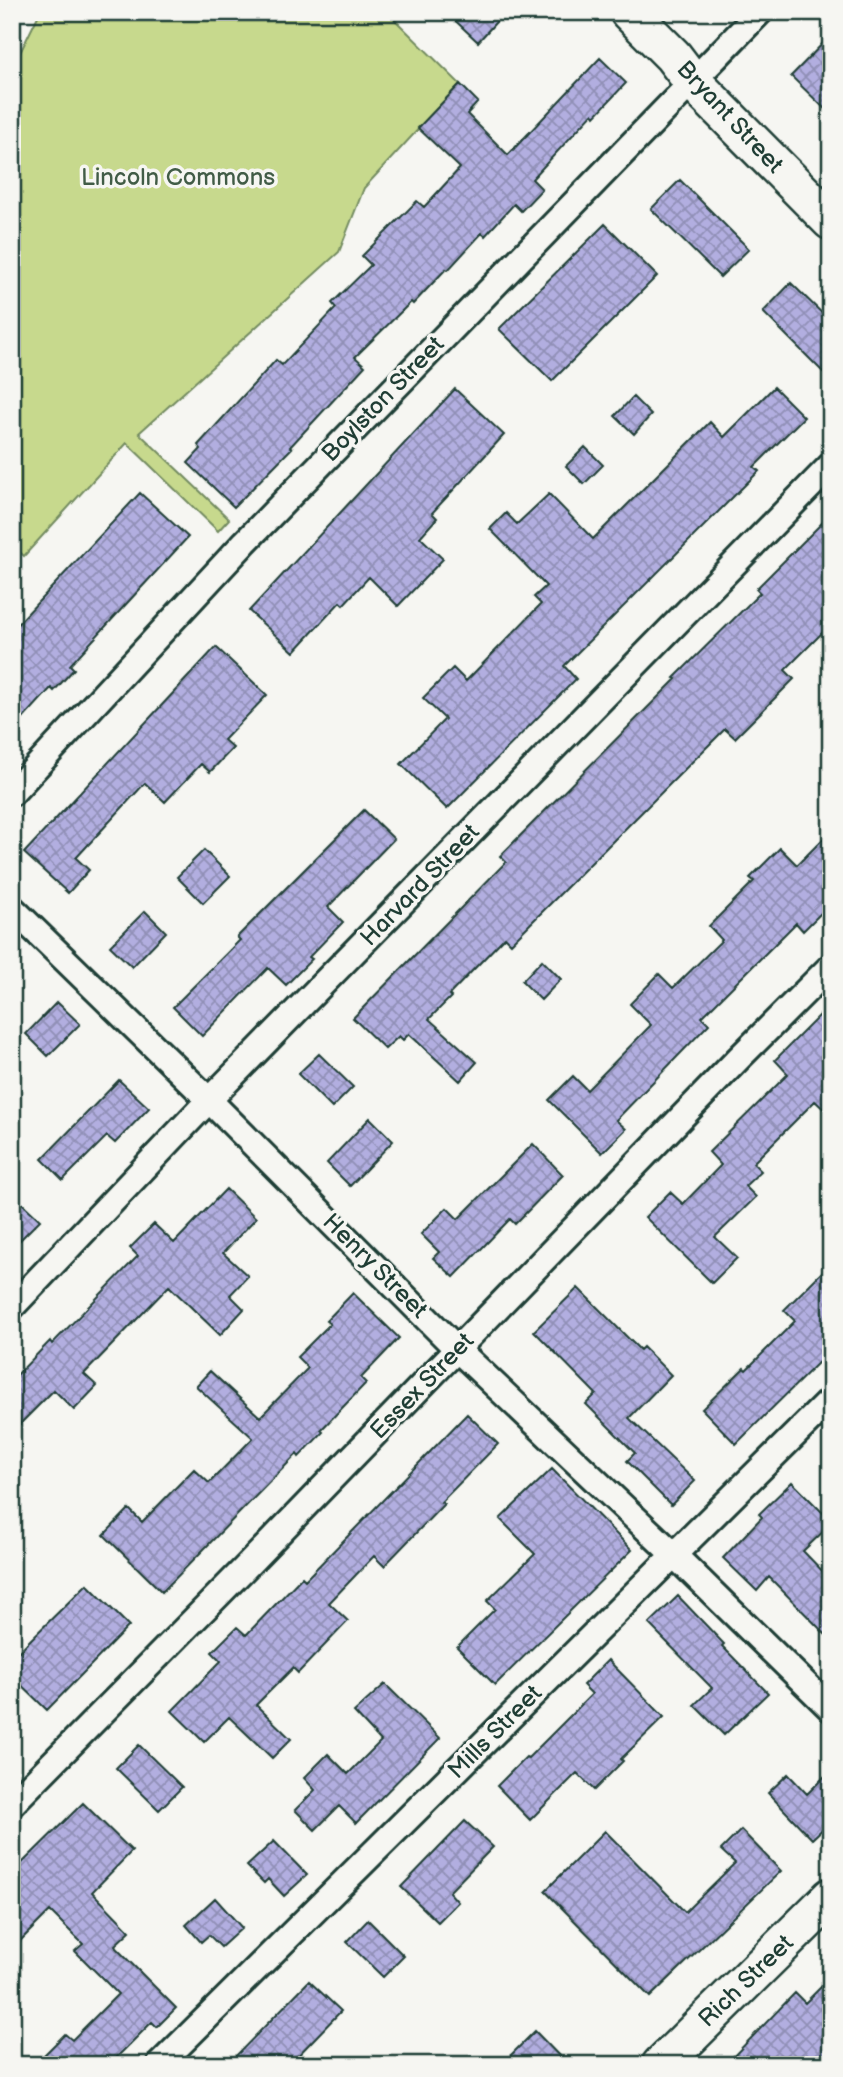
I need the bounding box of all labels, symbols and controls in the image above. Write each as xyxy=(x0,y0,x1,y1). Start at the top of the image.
street label: Bryant Street xyxy=(671,55,790,180)
park label: Lincoln Commons xyxy=(81,163,275,192)
street label: Boylston Street xyxy=(316,330,451,468)
street label: Harvard Street xyxy=(355,817,486,952)
street label: Henry Street xyxy=(317,1208,434,1325)
street label: Essex Street xyxy=(364,1326,480,1445)
street label: Mills Street xyxy=(442,1679,548,1785)
street label: Rich Street xyxy=(693,1928,800,2033)

